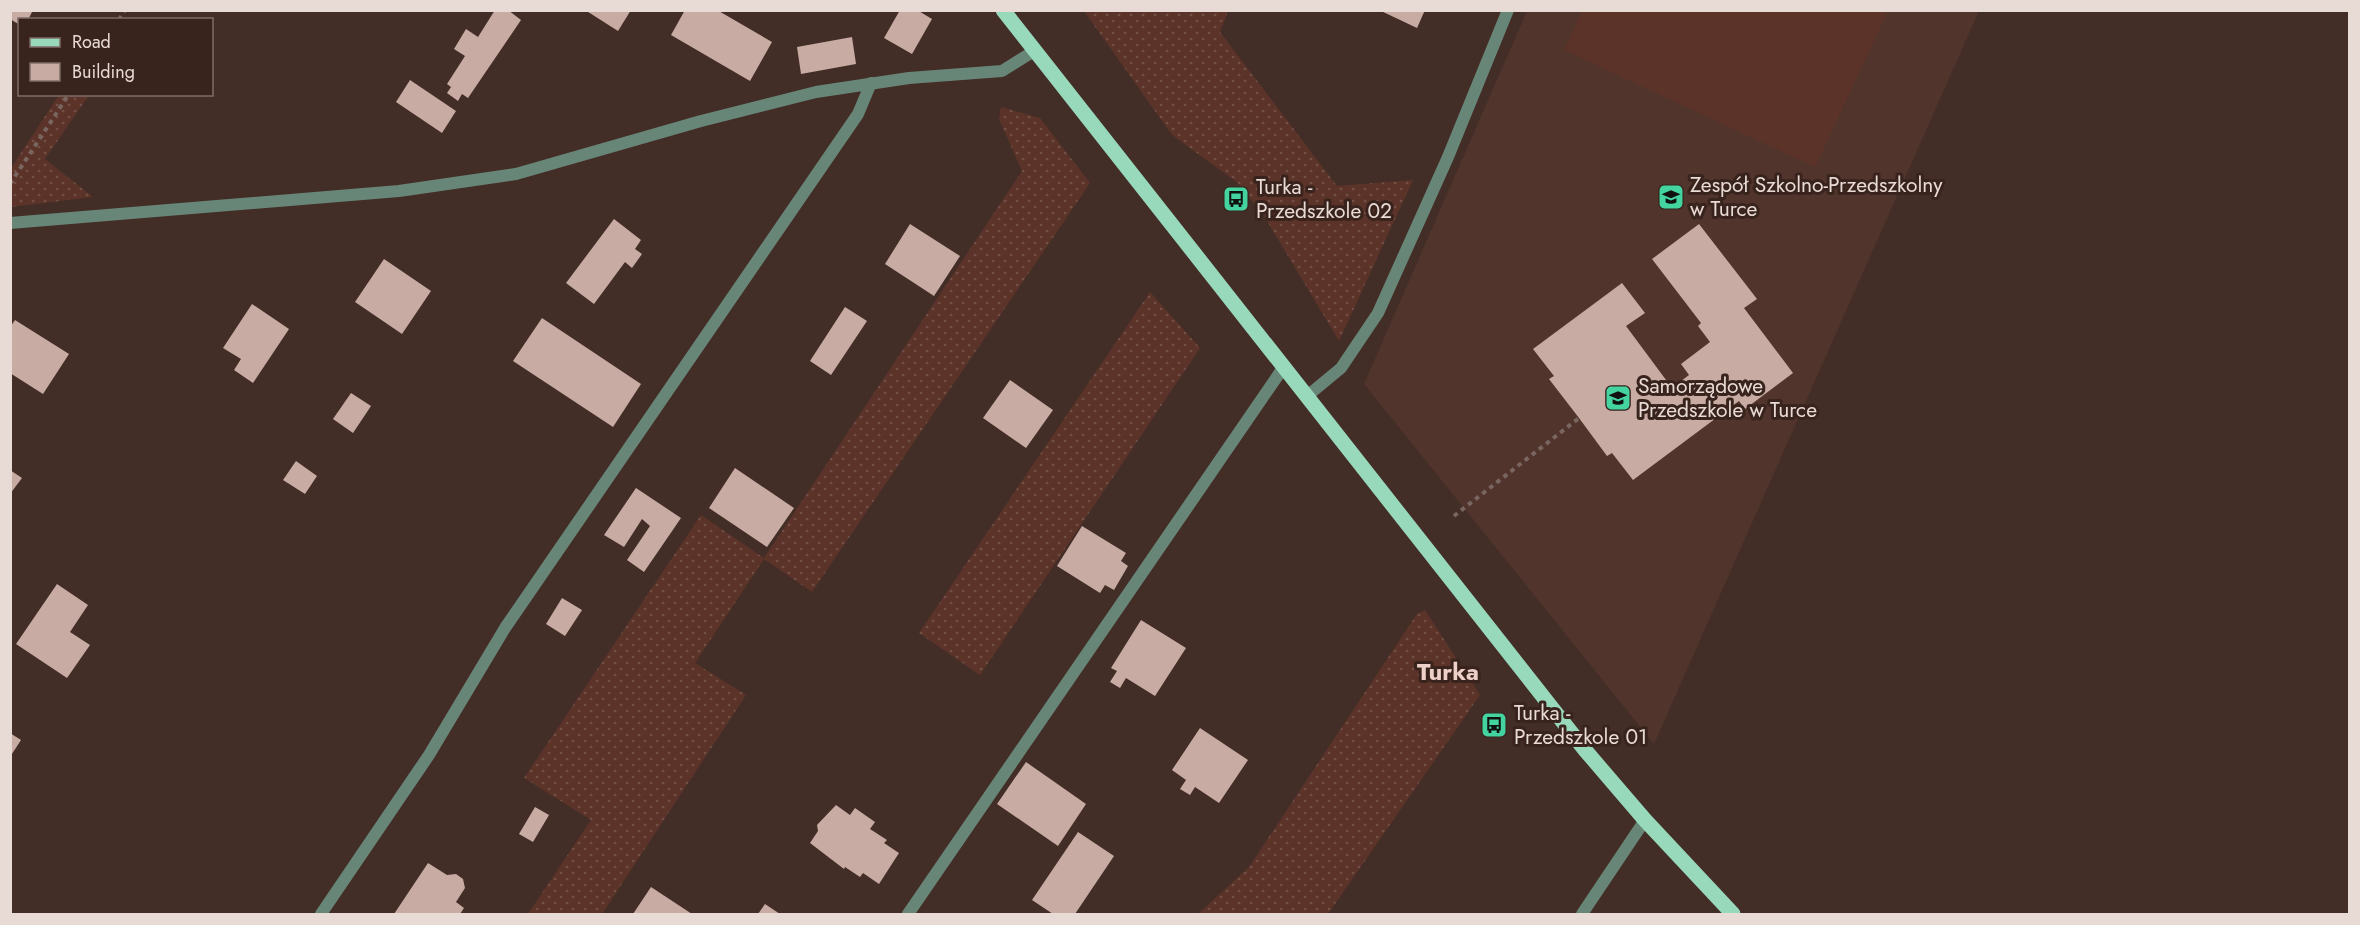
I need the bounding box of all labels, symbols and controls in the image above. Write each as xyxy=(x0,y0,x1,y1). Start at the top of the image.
legend xyxy=(18,18,213,96)
text: Road xyxy=(72,29,111,55)
text: Building xyxy=(72,59,135,85)
place label: Zespół Szkolno-Przedszkolny w Turce xyxy=(1690,170,1943,224)
place label: Turka - Przedszkole 02 xyxy=(1256,172,1392,226)
school or university icon: Zespół Szkolno-Przedszkolny w Turce xyxy=(1656,182,1686,212)
bus stop icon: Turka - Przedszkole 02 xyxy=(1221,184,1251,214)
place label: Samorządowe Przedszkole w Turce xyxy=(1638,371,1817,425)
school or university icon: Samorządowe Przedszkole w Turce xyxy=(1603,383,1633,413)
district label: Turka xyxy=(1417,654,1479,689)
place label: Turka - Przedszkole 01 xyxy=(1514,698,1648,752)
bus stop icon: Turka - Przedszkole 01 xyxy=(1479,710,1509,740)

